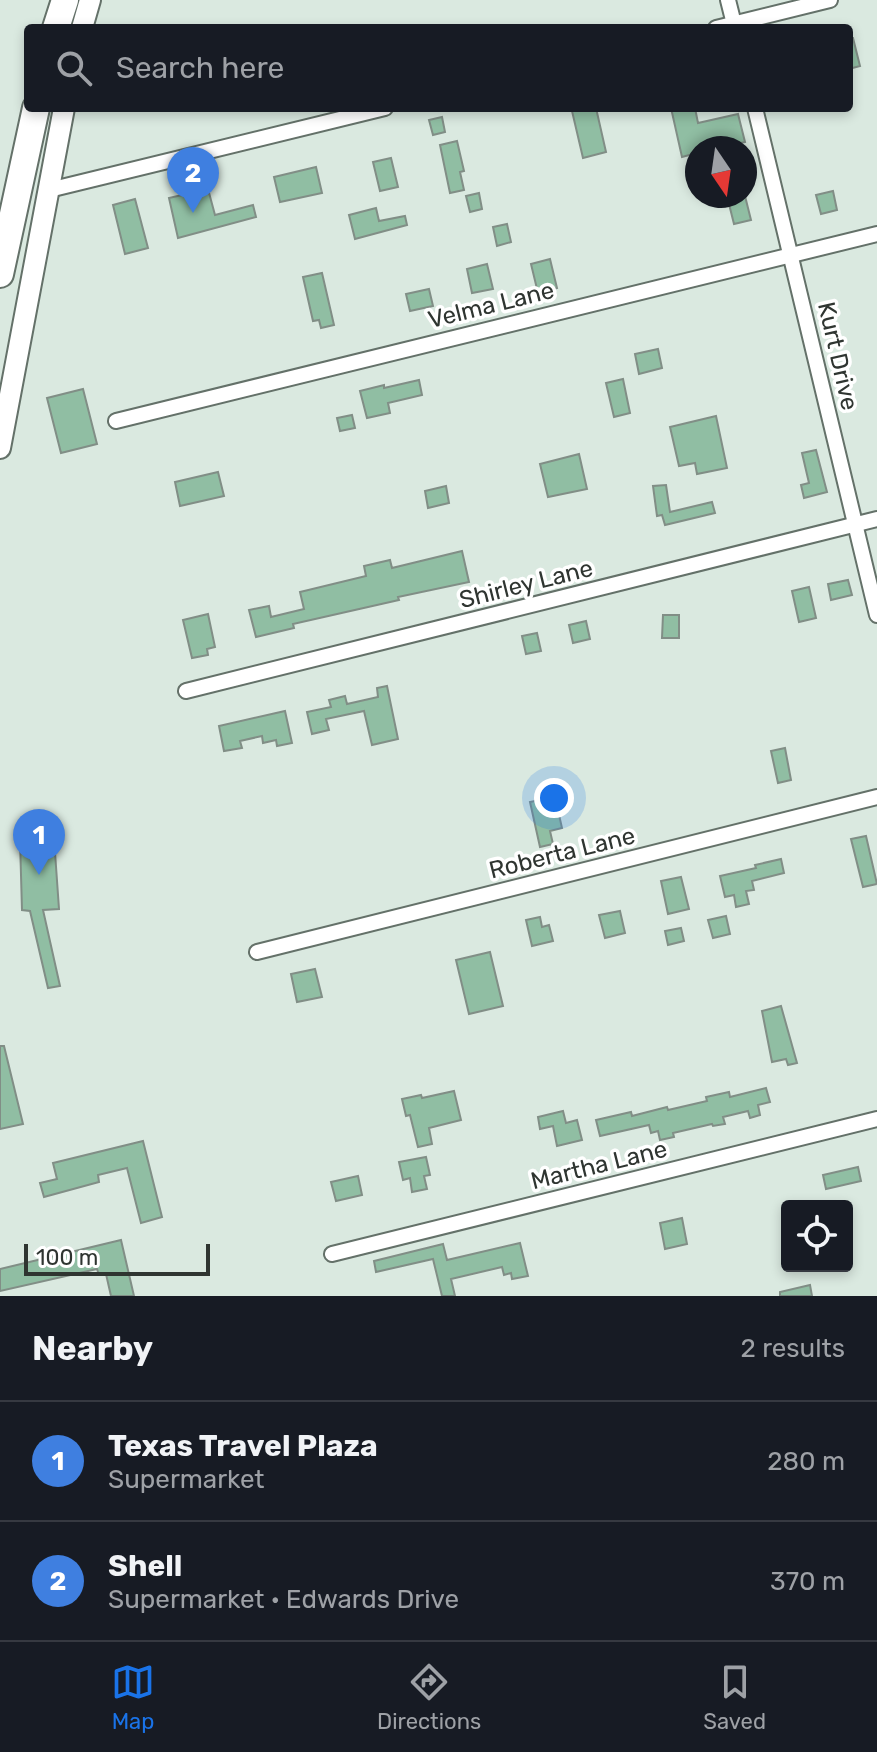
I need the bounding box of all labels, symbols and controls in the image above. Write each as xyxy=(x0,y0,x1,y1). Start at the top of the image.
search box xyxy=(24,24,853,112)
icon: search xyxy=(52,46,96,90)
text: Search here xyxy=(116,50,284,86)
north arrow xyxy=(685,136,757,208)
pin: 2 xyxy=(167,147,219,213)
street label: Velma Lane xyxy=(425,276,557,334)
street label: Kurt Drive xyxy=(812,299,864,413)
street label: Shirley Lane xyxy=(456,554,596,614)
your location xyxy=(534,778,574,818)
pin: 1 xyxy=(13,809,65,875)
street label: Roberta Lane xyxy=(486,821,638,885)
street label: Martha Lane xyxy=(528,1135,670,1195)
map controls xyxy=(781,1200,853,1272)
button: locate xyxy=(781,1200,853,1272)
scale bar xyxy=(24,1240,210,1276)
text: 100 m xyxy=(36,1244,98,1271)
text: Nearby xyxy=(32,1328,153,1369)
text: 2 results xyxy=(741,1333,845,1364)
text: Texas Travel Plaza xyxy=(108,1428,378,1464)
text: 1 xyxy=(52,1446,64,1477)
text: 280 m xyxy=(767,1446,845,1477)
text: Supermarket xyxy=(108,1464,265,1495)
text: Shell xyxy=(108,1548,182,1584)
text: 2 xyxy=(50,1566,66,1597)
text: 370 m xyxy=(770,1566,845,1597)
text: Supermarket · Edwards Drive xyxy=(108,1584,459,1615)
tab: Map xyxy=(111,1660,155,1735)
tab: Directions xyxy=(377,1660,481,1735)
tab: Saved xyxy=(703,1660,766,1735)

